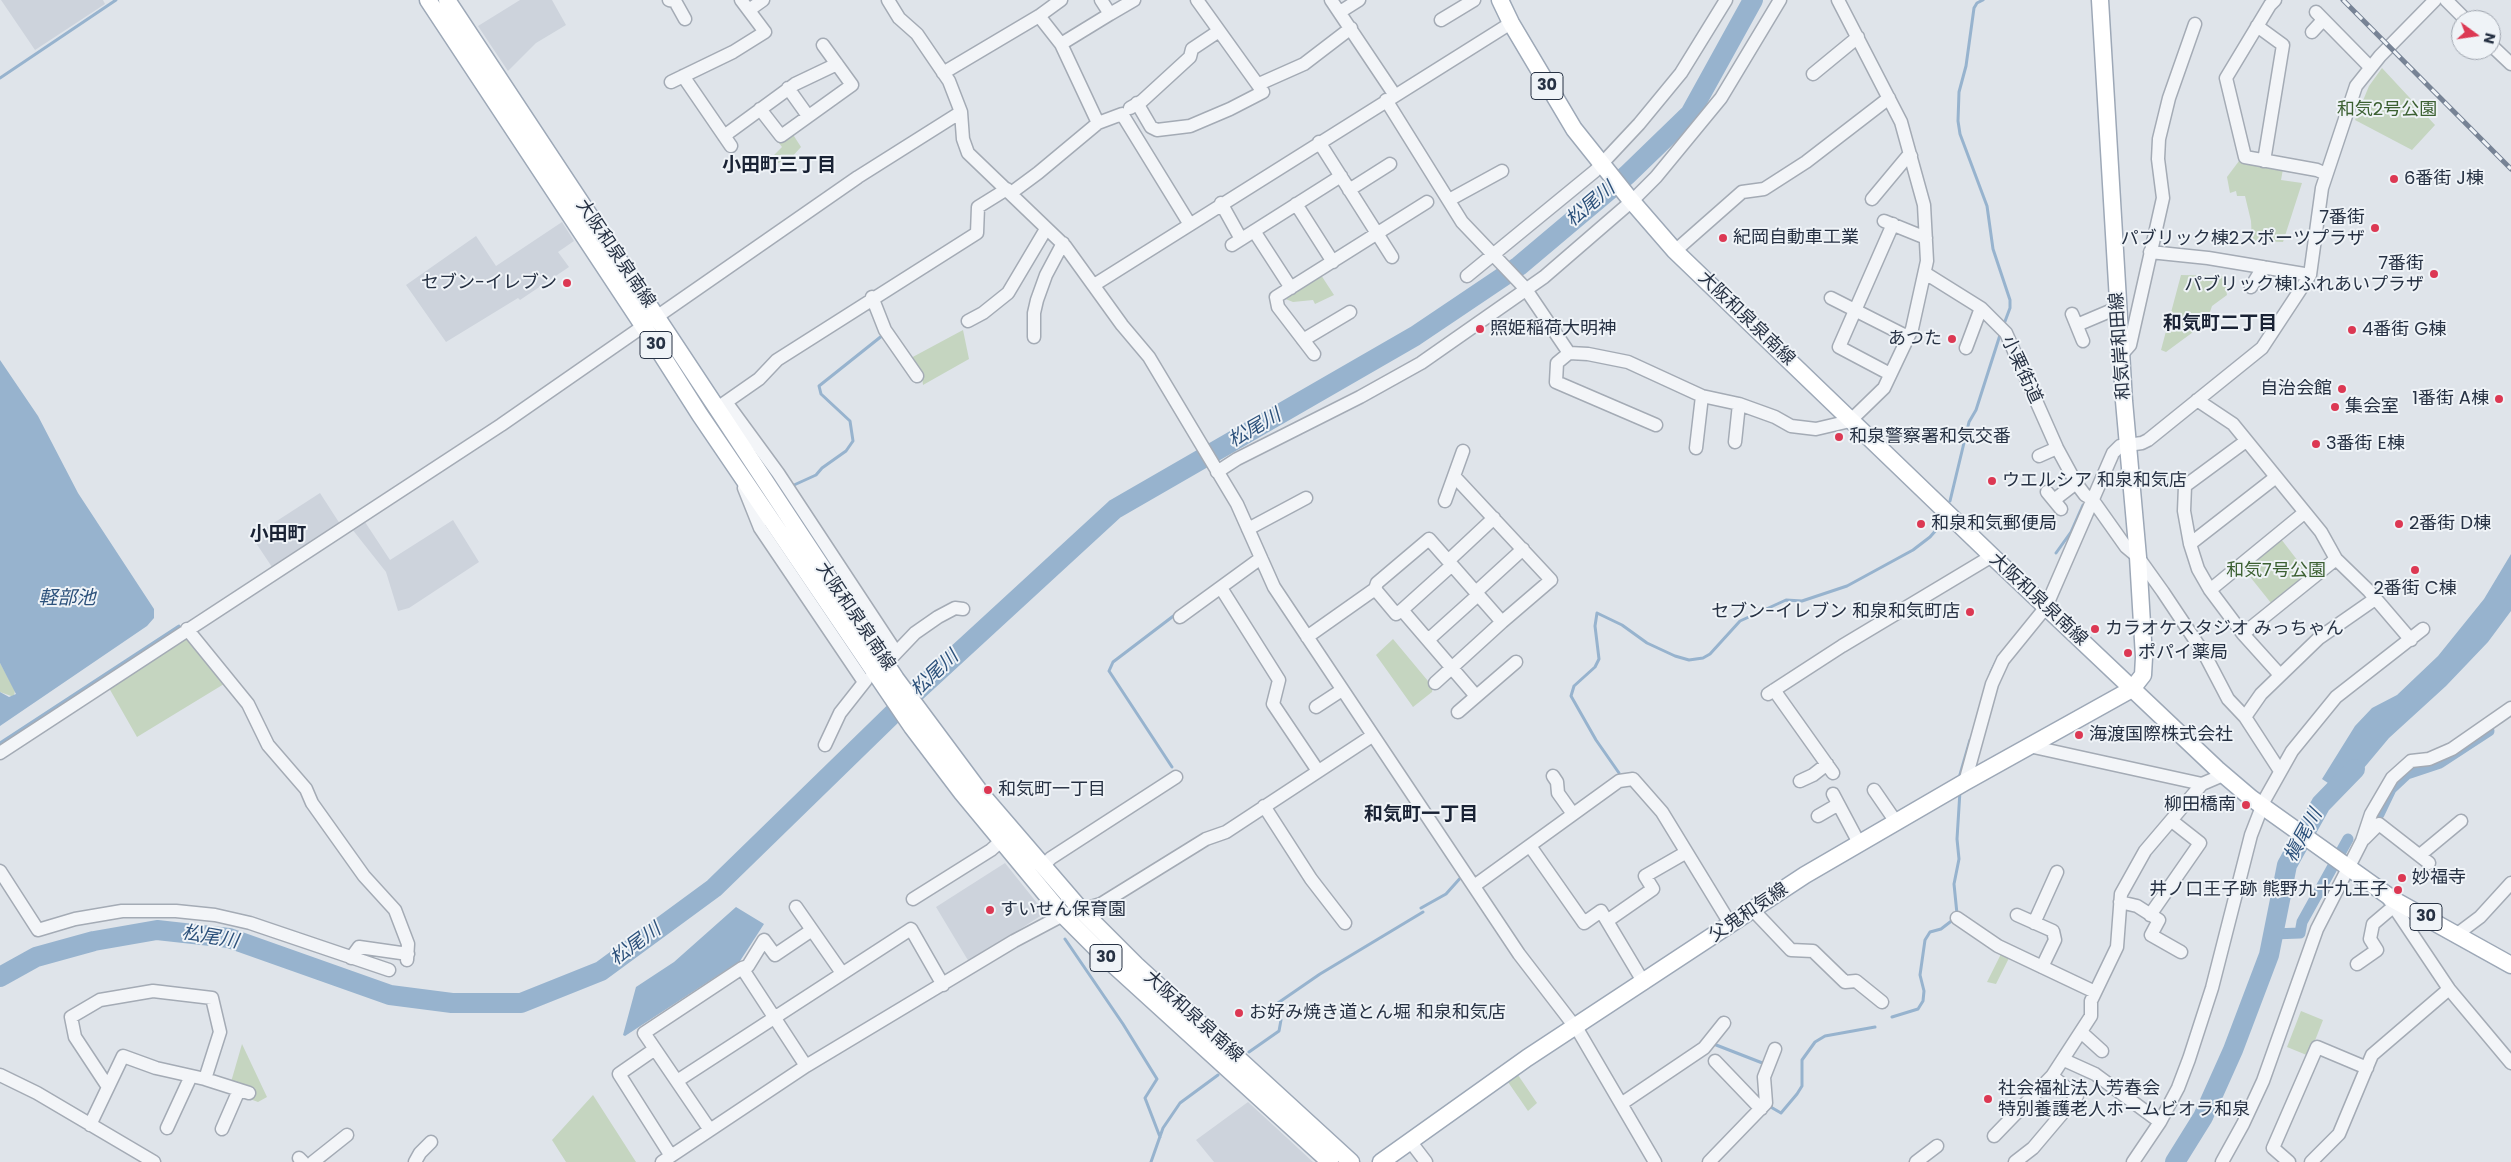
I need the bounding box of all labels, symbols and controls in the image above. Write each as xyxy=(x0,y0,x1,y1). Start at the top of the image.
north arrow xyxy=(2451,10,2501,60)
text: N xyxy=(2479,31,2501,46)
road number: 30 xyxy=(1531,72,1563,100)
park label: 和気2号公園 xyxy=(2337,99,2437,121)
district label: 小田町三丁目 xyxy=(722,155,836,177)
place label: 6番街 J棟 xyxy=(2404,168,2484,190)
marker: 6番街 J棟 xyxy=(2388,173,2400,185)
water label: 松尾川 xyxy=(1562,178,1620,232)
street label: 大阪和泉泉南線 xyxy=(571,196,659,312)
place label: 7番街 パブリック棟2スポーツプラザ xyxy=(2121,207,2365,250)
marker: 7番街 パブリック棟2スポーツプラザ xyxy=(2369,222,2381,234)
place label: 紀岡自動車工業 xyxy=(1733,227,1859,249)
marker: 紀岡自動車工業 xyxy=(1717,232,1729,244)
place label: 7番街 パブリック棟1ふれあいプラザ xyxy=(2184,253,2424,296)
street label: 大阪和泉泉南線 xyxy=(1693,267,1799,371)
marker: 7番街 パブリック棟1ふれあいプラザ xyxy=(2428,268,2440,280)
place label: セブン-イレブン xyxy=(421,272,557,294)
marker: セブン-イレブン xyxy=(561,277,573,289)
street label: 和気岸和田線 xyxy=(2106,291,2136,401)
district label: 和気町二丁目 xyxy=(2163,313,2277,335)
place label: 照姫稲荷大明神 xyxy=(1490,318,1616,340)
place label: 4番街 G棟 xyxy=(2362,319,2446,341)
marker: 照姫稲荷大明神 xyxy=(1474,323,1486,335)
marker: 4番街 G棟 xyxy=(2346,324,2358,336)
place label: あつた xyxy=(1888,328,1942,350)
road number: 30 xyxy=(640,332,672,358)
marker: あつた xyxy=(1946,333,1958,345)
street label: 小栗街道 xyxy=(1996,333,2046,407)
place label: 自治会館 xyxy=(2260,378,2332,400)
marker: 自治会館 xyxy=(2336,383,2348,395)
place label: 1番街 A棟 xyxy=(2412,388,2489,410)
marker: 1番街 A棟 xyxy=(2493,393,2505,405)
place label: 集会室 xyxy=(2345,396,2399,418)
marker: 集会室 xyxy=(2329,401,2341,413)
water label: 松尾川 xyxy=(1225,405,1285,453)
place label: 和泉警察署和気交番 xyxy=(1849,426,2011,448)
marker: 和泉警察署和気交番 xyxy=(1833,431,1845,443)
place label: 3番街 E棟 xyxy=(2326,433,2405,455)
marker: 3番街 E棟 xyxy=(2310,438,2322,450)
place label: ウエルシア 和泉和気店 xyxy=(2002,470,2187,492)
marker: ウエルシア 和泉和気店 xyxy=(1986,475,1998,487)
place label: 和泉和気郵便局 xyxy=(1931,513,2057,535)
place label: 2番街 D棟 xyxy=(2409,513,2491,535)
marker: 和泉和気郵便局 xyxy=(1915,518,1927,530)
marker: 2番街 D棟 xyxy=(2393,518,2405,530)
district label: 小田町 xyxy=(250,524,306,546)
street label: 大阪和泉泉南線 xyxy=(1985,549,2091,651)
street label: 大阪和泉泉南線 xyxy=(811,559,899,675)
park label: 和気7号公園 xyxy=(2226,560,2326,582)
marker: 2番街 C棟 xyxy=(2409,564,2421,576)
place label: 2番街 C棟 xyxy=(2373,578,2457,600)
water label: 軽部池 xyxy=(39,588,95,610)
place label: セブン-イレブン 和泉和気町店 xyxy=(1711,601,1960,623)
marker: セブン-イレブン 和泉和気町店 xyxy=(1964,606,1976,618)
place label: カラオケスタジオ みっちゃん xyxy=(2105,618,2344,640)
marker: カラオケスタジオ みっちゃん xyxy=(2089,623,2101,635)
place label: ポパイ薬局 xyxy=(2138,642,2228,664)
water label: 松尾川 xyxy=(906,646,964,702)
marker: ポパイ薬局 xyxy=(2122,647,2134,659)
place label: 海渡国際株式会社 xyxy=(2089,724,2233,746)
marker: 海渡国際株式会社 xyxy=(2073,729,2085,741)
place label: 和気町一丁目 xyxy=(998,779,1106,801)
marker: 和気町一丁目 xyxy=(982,784,994,796)
place label: 柳田橋南 xyxy=(2164,794,2236,816)
marker: 柳田橋南 xyxy=(2240,799,2252,811)
district label: 和気町一丁目 xyxy=(1364,804,1478,826)
water label: 槇尾川 xyxy=(2280,806,2328,866)
place label: 妙福寺 xyxy=(2412,867,2466,889)
marker: 妙福寺 xyxy=(2396,872,2408,884)
street label: 父鬼和気線 xyxy=(1706,879,1792,947)
place label: 井ノ口王子跡 熊野九十九王子 xyxy=(2149,879,2388,901)
marker: 井ノ口王子跡 熊野九十九王子 xyxy=(2392,884,2404,896)
place label: すいせん保育園 xyxy=(1000,899,1126,921)
marker: すいせん保育園 xyxy=(984,904,996,916)
road number: 30 xyxy=(2410,904,2442,930)
water label: 松尾川 xyxy=(606,919,666,971)
water label: 松尾川 xyxy=(180,922,240,954)
road number: 30 xyxy=(1090,944,1122,971)
street label: 大阪和泉泉南線 xyxy=(1139,967,1247,1067)
place label: お好み焼き道とん堀 和泉和気店 xyxy=(1249,1002,1506,1024)
marker: お好み焼き道とん堀 和泉和気店 xyxy=(1233,1007,1245,1019)
place label: 社会福祉法人芳春会 特別養護老人ホームビオラ和泉 xyxy=(1998,1078,2250,1120)
marker: 社会福祉法人芳春会 特別養護老人ホームビオラ和泉 xyxy=(1982,1093,1994,1105)

